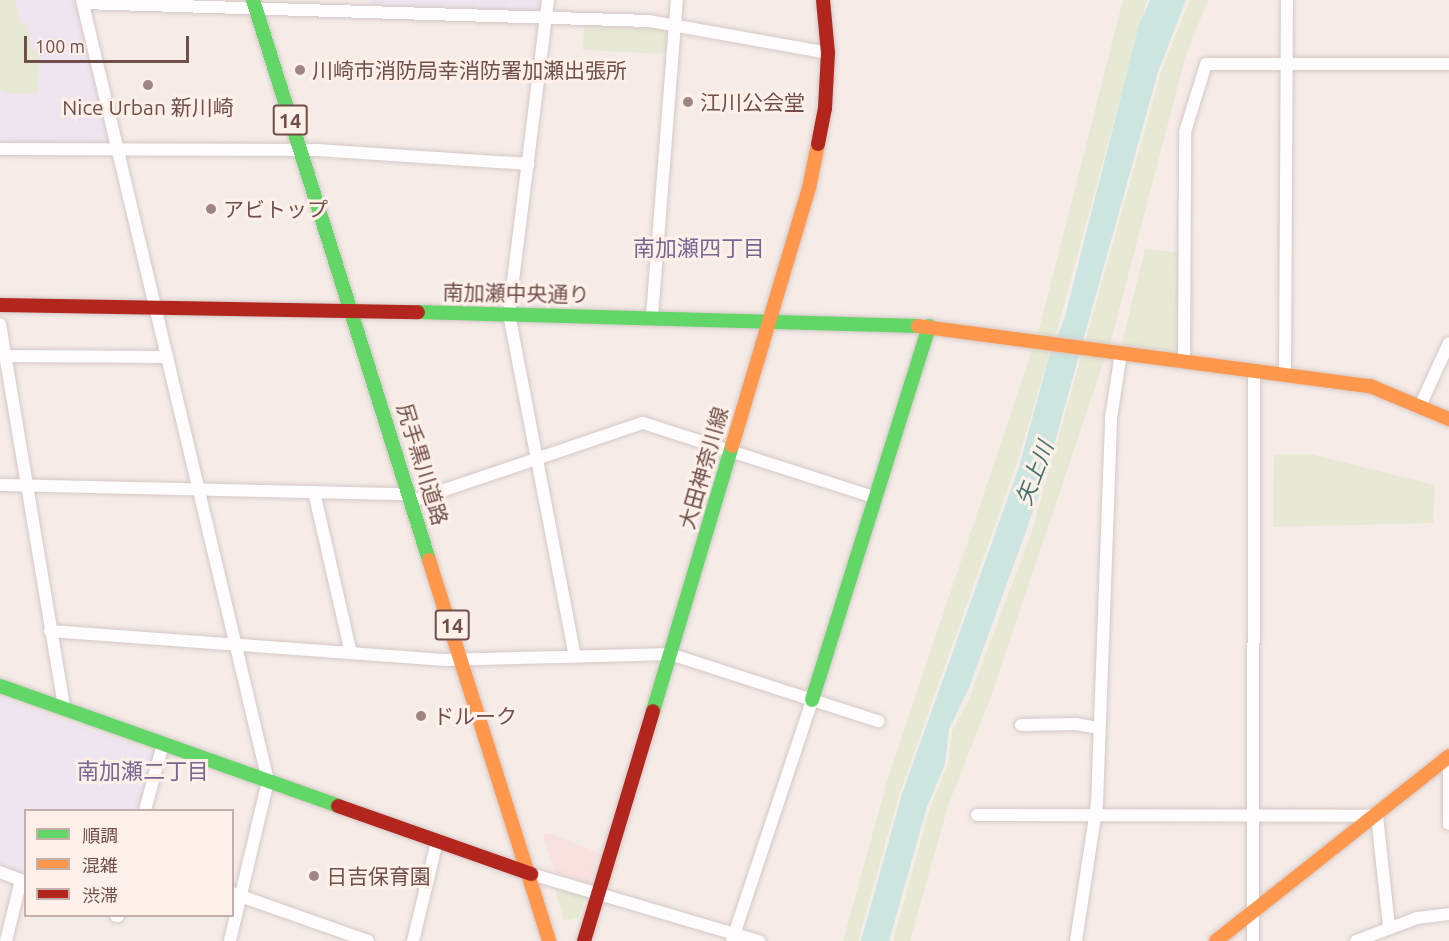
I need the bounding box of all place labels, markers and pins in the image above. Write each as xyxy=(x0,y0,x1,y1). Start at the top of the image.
place label: 川崎市消防局幸消防署加瀬出張所 xyxy=(312,57,627,83)
marker: 川崎市消防局幸消防署加瀬出張所 xyxy=(293,63,307,77)
marker: Nice Urban 新川崎 xyxy=(141,78,155,92)
place label: 江川公会堂 xyxy=(700,89,805,115)
place label: Nice Urban 新川崎 xyxy=(62,94,234,120)
marker: 江川公会堂 xyxy=(681,95,695,109)
place label: アビトップ xyxy=(223,196,328,222)
marker: アビトップ xyxy=(204,202,218,216)
place label: ドルーク xyxy=(433,703,517,729)
marker: ドルーク xyxy=(414,709,428,723)
place label: 日吉保育園 xyxy=(326,863,431,889)
marker: 日吉保育園 xyxy=(307,869,321,883)

